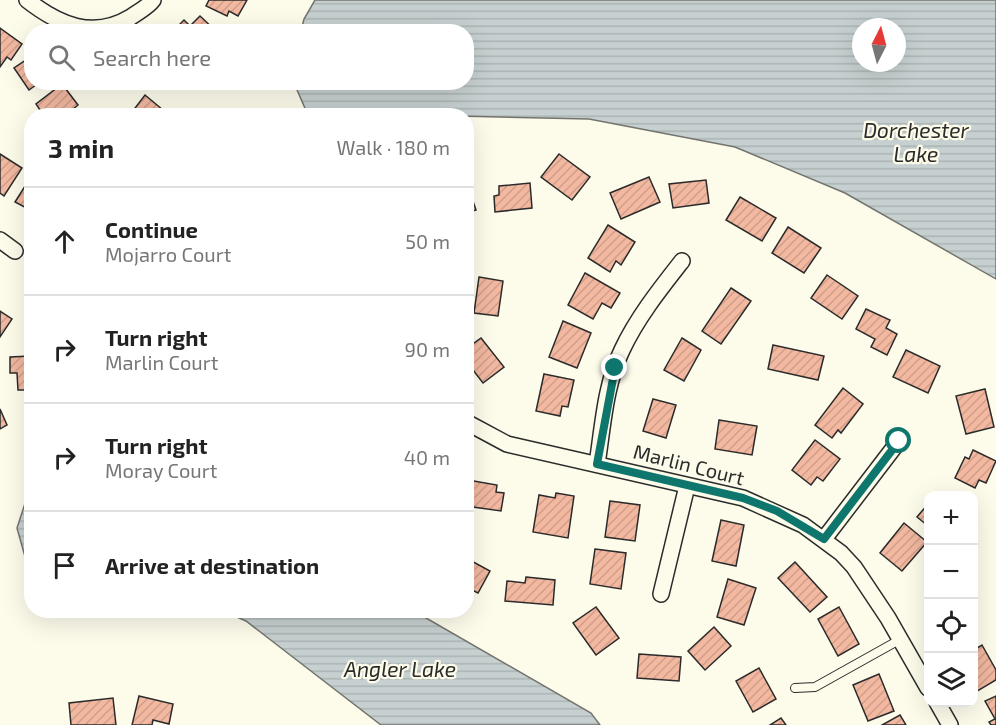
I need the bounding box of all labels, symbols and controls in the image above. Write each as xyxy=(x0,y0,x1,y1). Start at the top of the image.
north arrow xyxy=(852,18,906,72)
search box xyxy=(24,24,474,90)
icon: search xyxy=(45,41,78,74)
text: Search here xyxy=(93,44,211,70)
water label: Dorchester Lake xyxy=(863,117,969,166)
text: 3 min xyxy=(48,132,114,163)
text: Walk · 180 m xyxy=(337,135,450,159)
text: Continue xyxy=(105,216,198,242)
icon: ahead xyxy=(48,225,81,258)
text: 50 m xyxy=(405,229,450,253)
text: Mojarro Court xyxy=(105,242,231,266)
text: Turn right xyxy=(105,324,207,350)
icon: right xyxy=(48,333,81,366)
text: 90 m xyxy=(405,337,450,361)
text: Marlin Court xyxy=(105,350,218,374)
route end xyxy=(601,354,627,380)
route start xyxy=(885,427,911,453)
text: Turn right xyxy=(105,432,207,458)
street label: Marlin Court xyxy=(631,439,747,489)
icon: right xyxy=(48,441,81,474)
text: 40 m xyxy=(404,445,450,469)
text: Moray Court xyxy=(105,458,217,482)
map controls xyxy=(924,491,978,707)
button: + xyxy=(924,491,978,545)
button: − xyxy=(924,545,978,599)
icon: arrive xyxy=(48,549,81,582)
text: Arrive at destination xyxy=(105,552,319,578)
button: locate xyxy=(924,599,978,653)
button: layers xyxy=(924,653,978,707)
water label: Angler Lake xyxy=(343,656,456,681)

